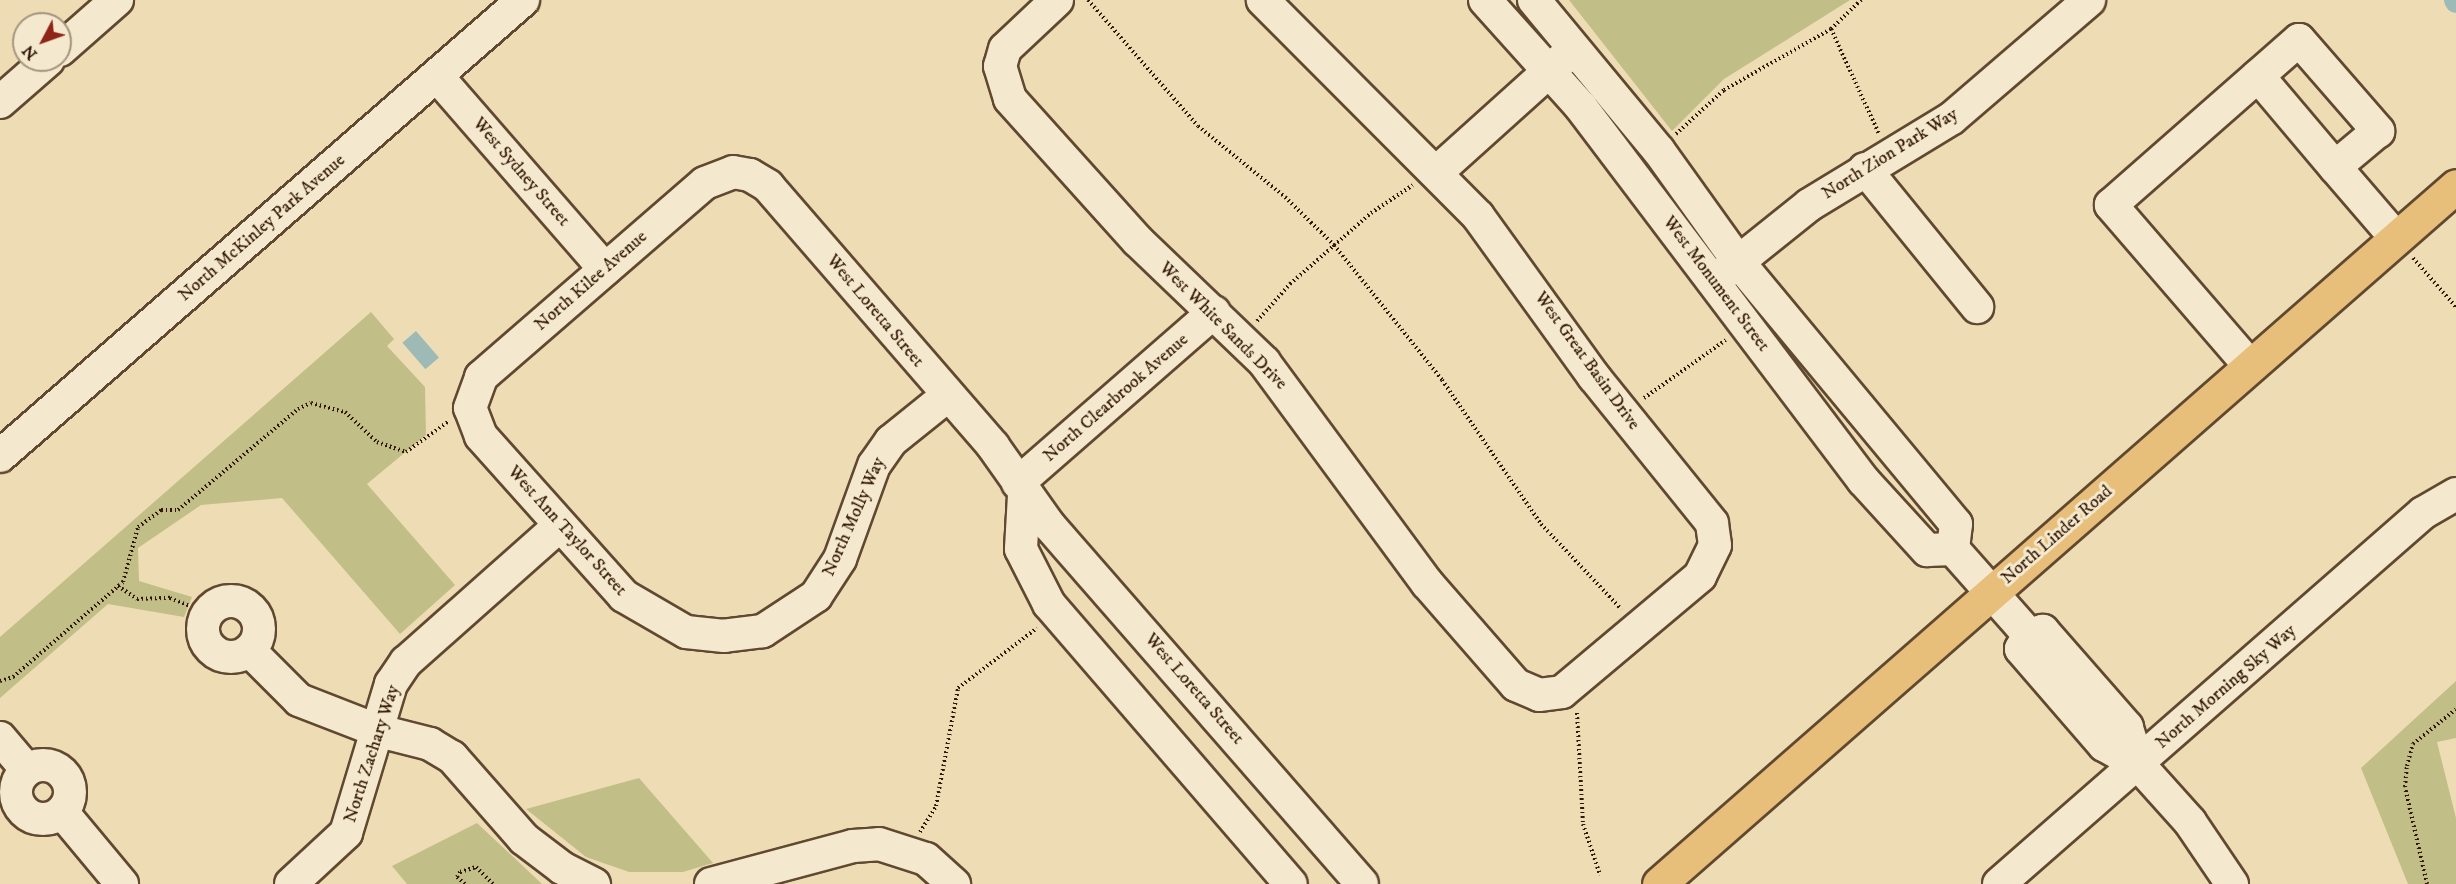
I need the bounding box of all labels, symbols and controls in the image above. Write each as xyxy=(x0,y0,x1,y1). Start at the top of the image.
north arrow xyxy=(12,12,72,72)
text: N xyxy=(18,41,42,64)
street label: North Zion Park Way xyxy=(1818,103,1962,205)
street label: West Sydney Street xyxy=(468,113,574,231)
street label: North McKinley Park Avenue xyxy=(174,150,350,306)
street label: West Monument Street xyxy=(1658,212,1774,356)
street label: North Kilee Avenue xyxy=(530,226,652,336)
street label: West Loretta Street xyxy=(822,250,928,372)
street label: West White Sands Drive xyxy=(1154,257,1292,395)
street label: West Great Basin Drive xyxy=(1530,288,1644,434)
street label: North Clearbrook Avenue xyxy=(1039,329,1193,467)
street label: North Molly Way xyxy=(818,454,890,580)
street label: West Ann Taylor Street xyxy=(503,461,631,601)
street label: North Linder Road xyxy=(1997,481,2117,589)
street label: North Morning Sky Way xyxy=(2151,620,2301,754)
street label: West Loretta Street xyxy=(1140,629,1248,749)
street label: North Zachary Way xyxy=(340,682,404,826)

